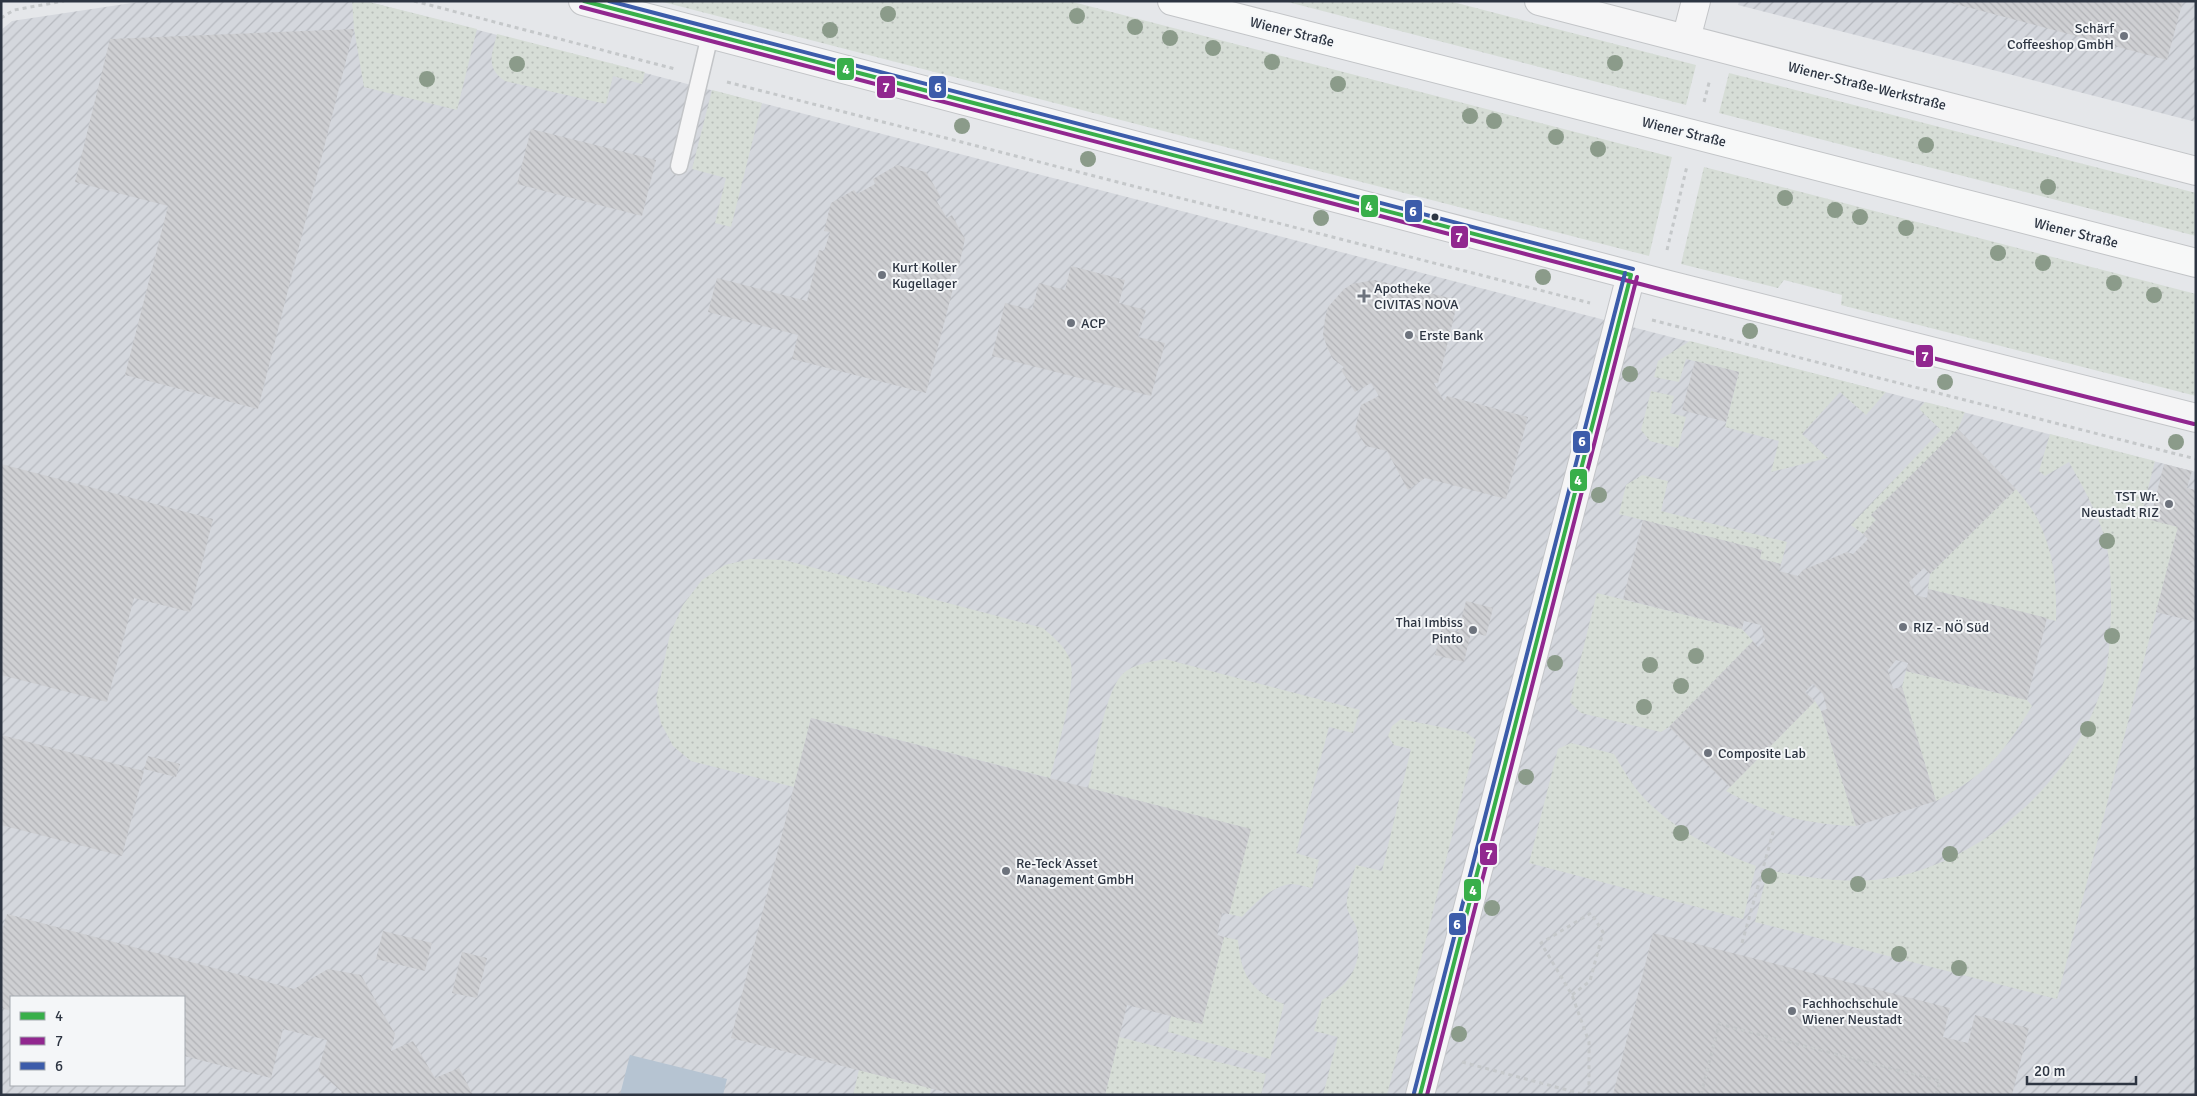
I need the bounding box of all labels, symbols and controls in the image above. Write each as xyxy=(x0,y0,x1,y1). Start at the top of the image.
street label: Wiener Straße xyxy=(1248,13,1336,51)
place label: Schärf Coffeeshop GmbH xyxy=(2007,20,2115,53)
marker: Schärf Coffeeshop GmbH xyxy=(2118,30,2130,42)
line badge: 4 xyxy=(836,57,855,81)
street label: Wiener-Straße-Werkstraße xyxy=(1786,58,1948,114)
text: 4 xyxy=(842,61,850,78)
line badge: 7 xyxy=(876,75,896,99)
line badge: 6 xyxy=(928,75,947,99)
text: 7 xyxy=(882,79,890,96)
text: 6 xyxy=(934,79,942,96)
street label: Wiener Straße xyxy=(1640,113,1728,151)
line badge: 4 xyxy=(1360,194,1379,218)
text: 4 xyxy=(1365,198,1373,215)
line badge: 6 xyxy=(1404,199,1423,223)
text: 6 xyxy=(1409,203,1417,220)
unlabelled marker xyxy=(1430,212,1440,222)
street label: Wiener Straße xyxy=(2032,214,2120,252)
line badge: 7 xyxy=(1450,225,1469,249)
text: 7 xyxy=(1455,229,1463,246)
place label: Kurt Koller Kugellager xyxy=(892,259,958,292)
marker: Kurt Koller Kugellager xyxy=(876,269,888,281)
place label: Apotheke CIVITAS NOVA xyxy=(1374,280,1459,313)
marker: Apotheke CIVITAS NOVA xyxy=(1358,290,1370,302)
place label: ACP xyxy=(1081,315,1106,332)
marker: ACP xyxy=(1065,317,1077,329)
place label: Erste Bank xyxy=(1419,327,1483,344)
marker: Erste Bank xyxy=(1403,329,1415,341)
line badge: 7 xyxy=(1915,344,1934,368)
text: 7 xyxy=(1921,348,1929,365)
line badge: 6 xyxy=(1572,430,1591,454)
text: 6 xyxy=(1578,433,1586,450)
line badge: 4 xyxy=(1569,468,1588,492)
text: 4 xyxy=(1574,472,1582,489)
place label: TST Wr. Neustadt RIZ xyxy=(2081,488,2159,521)
marker: TST Wr. Neustadt RIZ xyxy=(2163,498,2175,510)
place label: Thai Imbiss Pinto xyxy=(1396,614,1463,647)
place label: RIZ - NÖ Süd xyxy=(1913,619,1989,636)
marker: RIZ - NÖ Süd xyxy=(1897,621,1909,633)
marker: Thai Imbiss Pinto xyxy=(1467,624,1479,636)
place label: Composite Lab xyxy=(1718,745,1806,762)
marker: Composite Lab xyxy=(1702,747,1714,759)
line badge: 7 xyxy=(1479,842,1498,866)
text: 7 xyxy=(1485,846,1493,863)
place label: Re-Teck Asset Management GmbH xyxy=(1016,855,1134,888)
marker: Re-Teck Asset Management GmbH xyxy=(1000,865,1012,877)
line badge: 4 xyxy=(1463,878,1482,902)
text: 4 xyxy=(1469,882,1477,899)
line badge: 6 xyxy=(1448,912,1467,936)
text: 6 xyxy=(1453,916,1461,933)
place label: Fachhochschule Wiener Neustadt xyxy=(1802,995,1902,1028)
legend xyxy=(10,996,185,1086)
marker: Fachhochschule Wiener Neustadt xyxy=(1786,1005,1798,1017)
text: 4 xyxy=(55,1007,63,1025)
text: 7 xyxy=(55,1032,63,1050)
scale bar xyxy=(2027,1054,2136,1086)
text: 6 xyxy=(55,1057,63,1075)
text: 20 m xyxy=(2034,1062,2065,1080)

